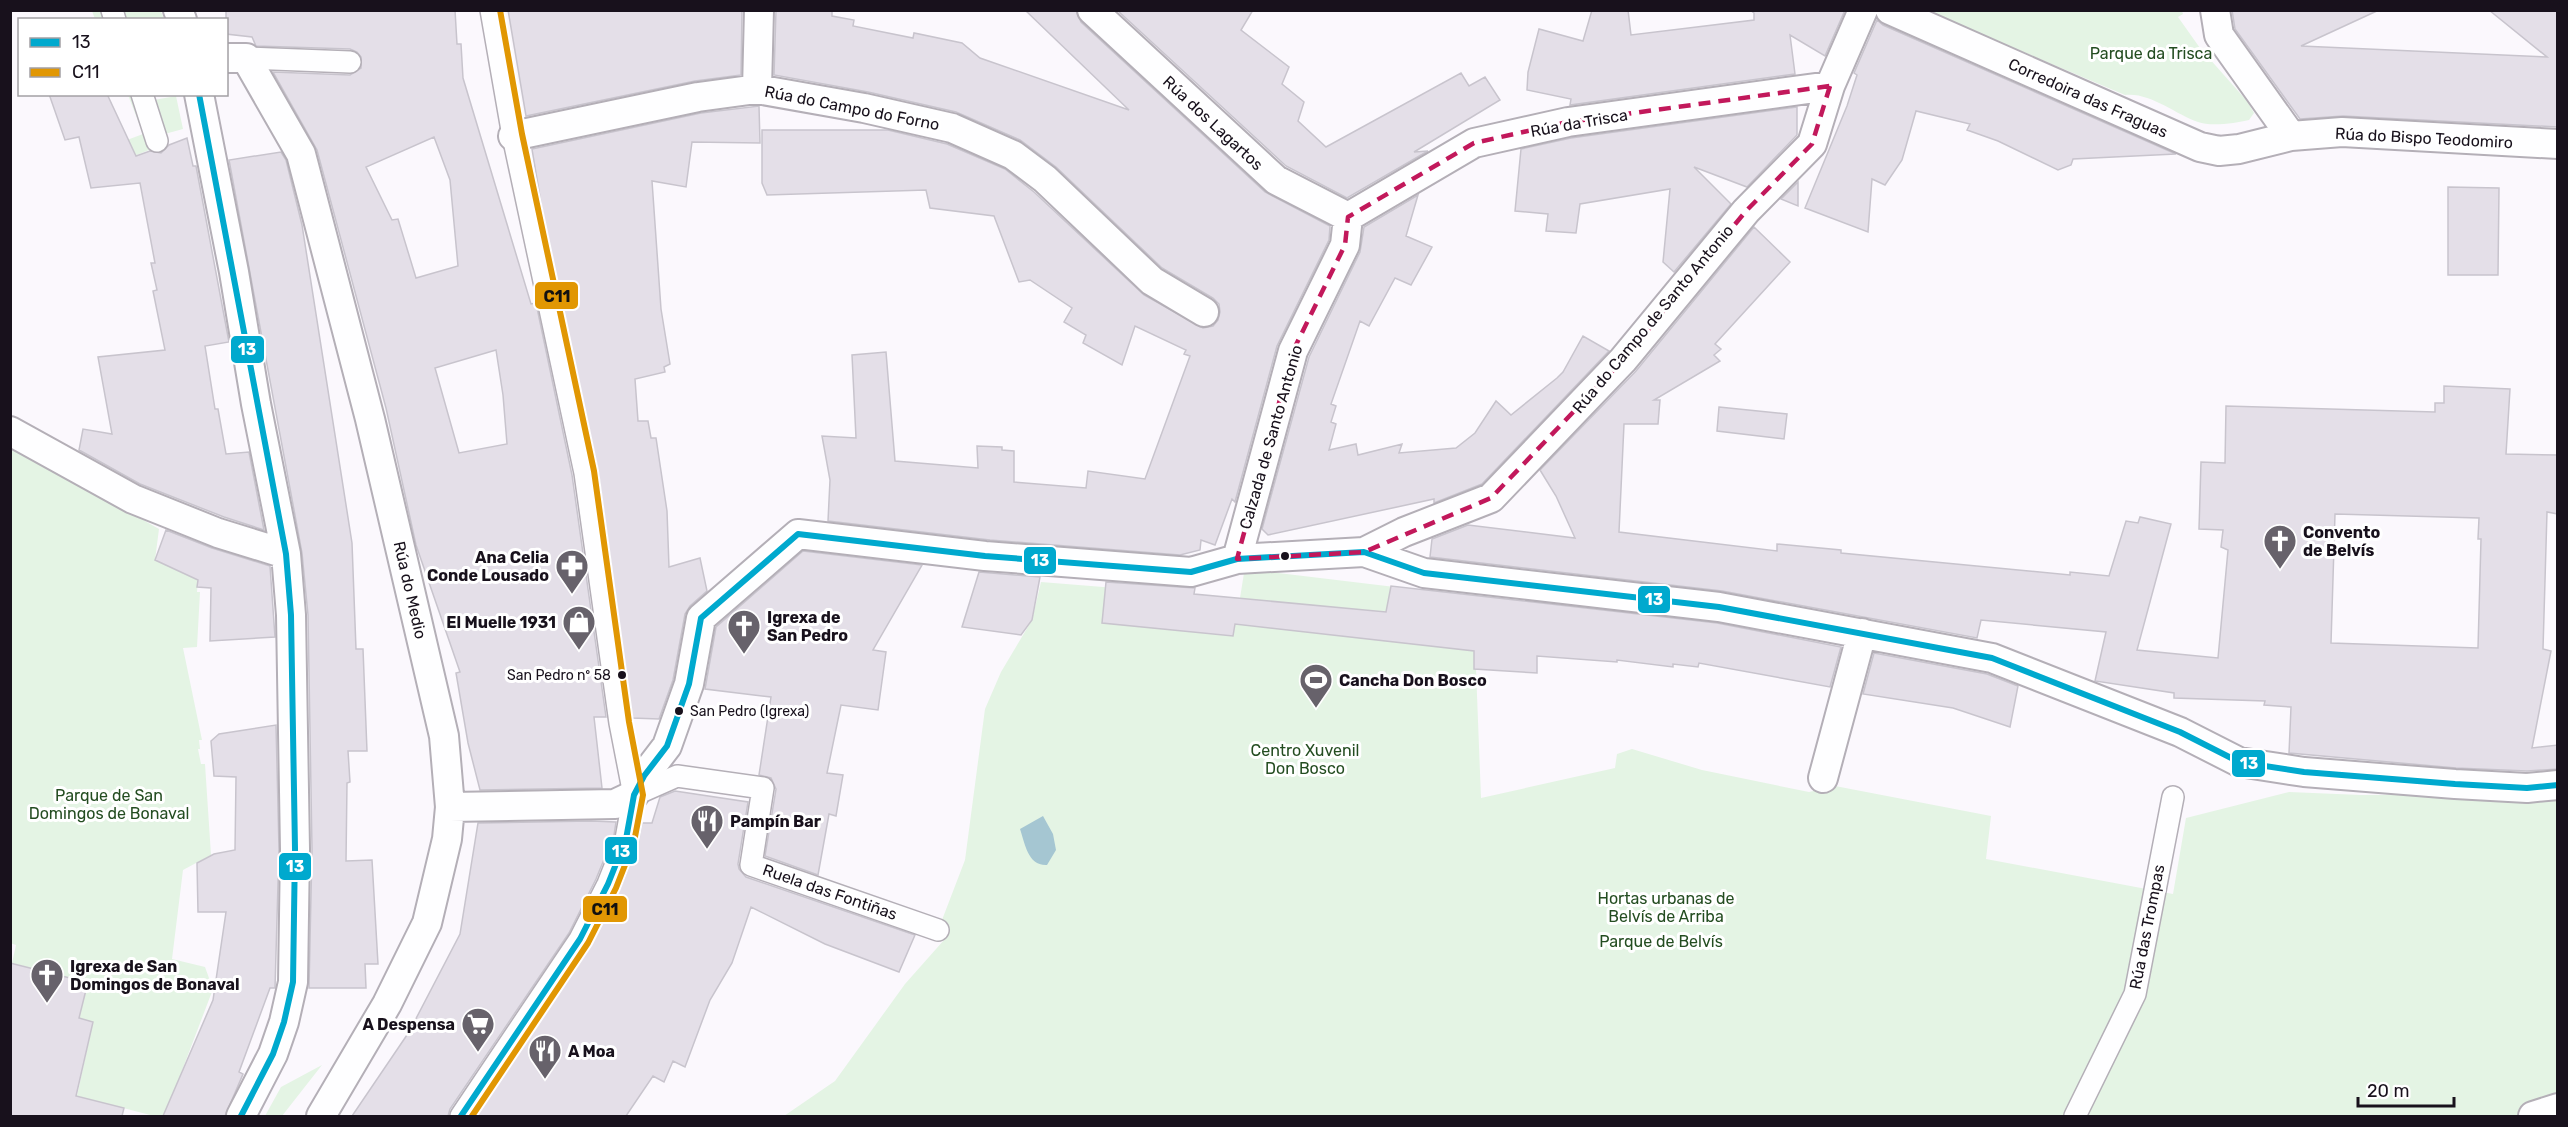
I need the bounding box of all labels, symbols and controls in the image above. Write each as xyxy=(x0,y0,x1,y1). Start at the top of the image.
legend xyxy=(18,18,228,96)
text: 13 xyxy=(72,31,91,53)
park label: Parque da Trisca xyxy=(2090,44,2212,63)
street label: Corredoira das Fraguas xyxy=(2005,54,2171,142)
text: C11 xyxy=(72,61,99,83)
street label: Rúa dos Lagartos xyxy=(1159,72,1267,174)
street label: Rúa do Campo do Forno xyxy=(763,82,941,134)
street label: Rúa da Trisca xyxy=(1529,105,1629,141)
street label: Rúa do Bispo Teodomiro xyxy=(2335,124,2513,152)
street label: Rúa do Campo de Santo Antonio xyxy=(1569,221,1737,417)
line badge: C11 xyxy=(534,281,579,310)
text: C11 xyxy=(543,287,571,306)
line badge: 13 xyxy=(230,335,265,364)
text: 13 xyxy=(238,340,256,359)
street label: Calzada de Santo Antonio xyxy=(1236,343,1306,531)
church icon: Convento de Belvís xyxy=(2262,523,2298,570)
place label: Convento de Belvís xyxy=(2303,523,2380,560)
street label: Rúa do Medio xyxy=(390,539,430,641)
line badge: 13 xyxy=(1023,546,1057,575)
place label: Ana Celia Conde Lousado xyxy=(427,548,549,585)
pharmacy icon: Ana Celia Conde Lousado xyxy=(554,548,590,595)
unlabelled marker xyxy=(1279,550,1291,562)
text: 13 xyxy=(1031,551,1049,570)
line badge: 13 xyxy=(1637,585,1671,614)
text: 13 xyxy=(1645,590,1663,609)
shop icon: El Muelle 1931 xyxy=(561,604,597,651)
church icon: Igrexa de San Pedro xyxy=(726,608,762,655)
place label: Igrexa de San Pedro xyxy=(767,608,848,645)
place label: El Muelle 1931 xyxy=(446,613,556,632)
sports icon: Cancha Don Bosco xyxy=(1298,662,1334,709)
place label: San Pedro nº 58 xyxy=(507,667,611,684)
marker: San Pedro nº 58 xyxy=(616,669,628,681)
place label: Cancha Don Bosco xyxy=(1339,671,1487,690)
place label: San Pedro (Igrexa) xyxy=(690,703,809,720)
marker: San Pedro (Igrexa) xyxy=(673,705,685,717)
park label: Centro Xuvenil Don Bosco xyxy=(1251,741,1359,778)
line badge: 13 xyxy=(2231,749,2266,778)
text: 13 xyxy=(2240,754,2258,773)
park label: Parque de San Domingos de Bonaval xyxy=(29,786,189,823)
restaurant icon: Pampín Bar xyxy=(689,803,725,850)
place label: Pampín Bar xyxy=(730,812,822,831)
line badge: 13 xyxy=(604,836,638,865)
text: 13 xyxy=(612,842,630,861)
line badge: 13 xyxy=(278,852,312,881)
text: 13 xyxy=(286,857,304,876)
street label: Ruela das Fontiñas xyxy=(760,860,900,924)
street label: Rúa das Trompas xyxy=(2126,863,2168,991)
park label: Hortas urbanas de Belvís de Arriba xyxy=(1597,889,1735,926)
line badge: C11 xyxy=(582,895,628,923)
text: C11 xyxy=(591,900,619,919)
park label: Parque de Belvís xyxy=(1599,932,1723,951)
church icon: Igrexa de San Domingos de Bonaval xyxy=(29,957,65,1004)
place label: Igrexa de San Domingos de Bonaval xyxy=(70,957,240,994)
supermarket icon: A Despensa xyxy=(460,1006,496,1053)
place label: A Despensa xyxy=(363,1015,455,1034)
restaurant icon: A Moa xyxy=(527,1033,563,1080)
place label: A Moa xyxy=(568,1042,615,1061)
scale bar xyxy=(2358,1070,2454,1108)
text: 20 m xyxy=(2367,1080,2409,1102)

